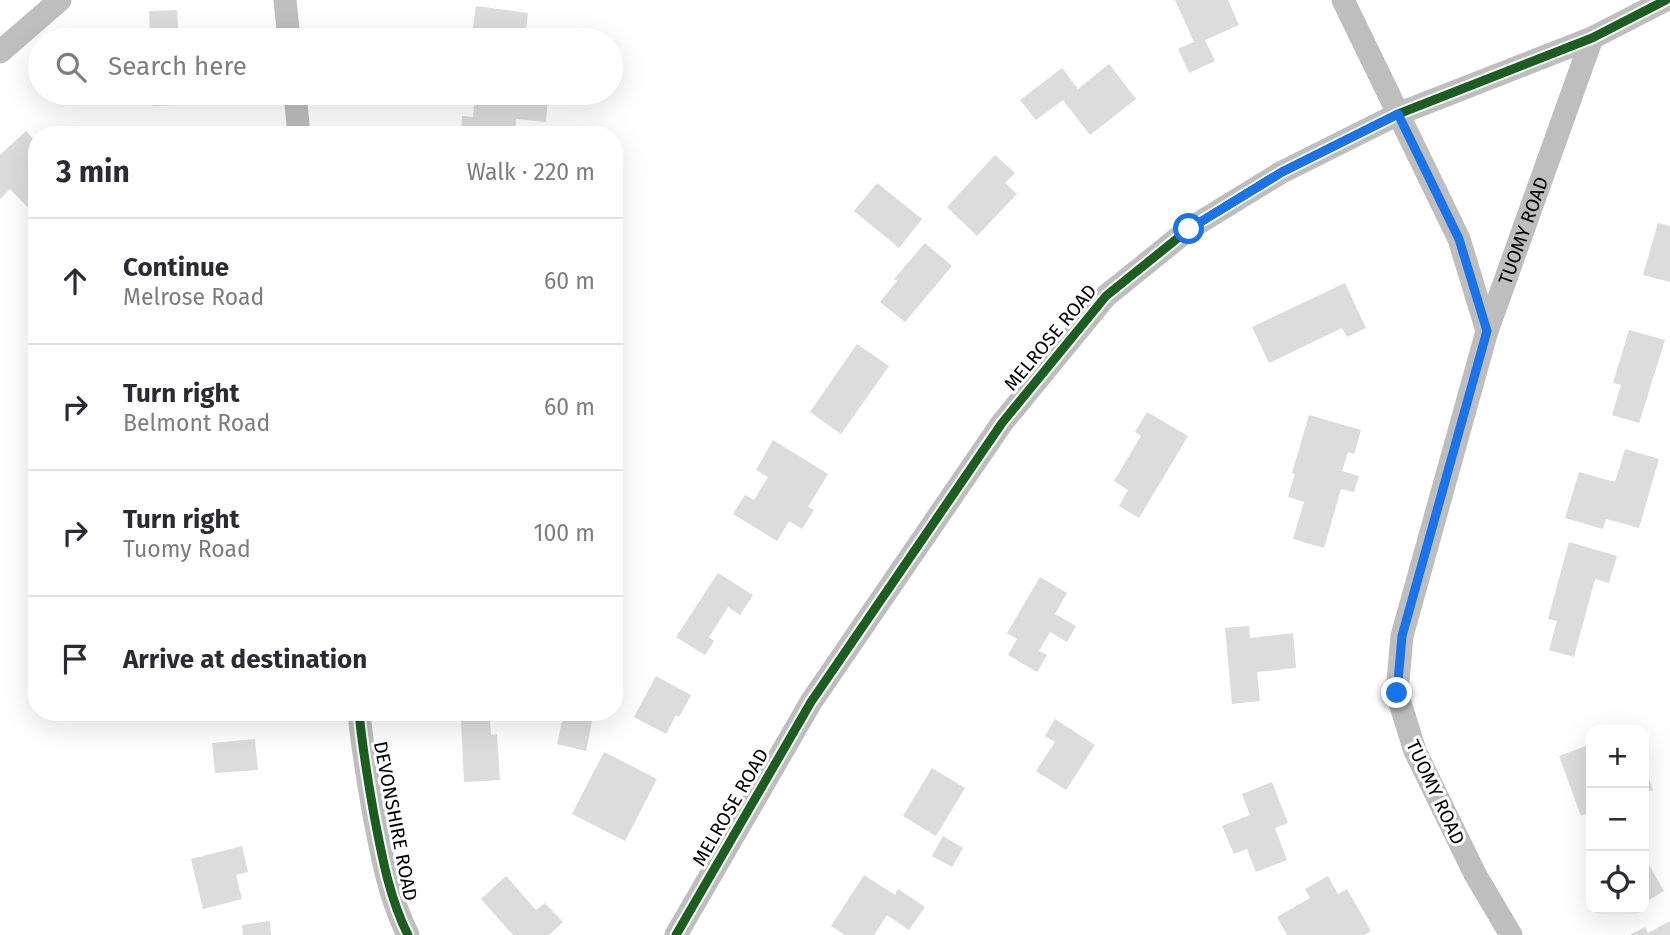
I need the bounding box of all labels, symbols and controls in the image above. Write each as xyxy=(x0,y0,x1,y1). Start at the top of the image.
search box xyxy=(28,28,623,105)
icon: search xyxy=(52,48,90,86)
text: Search here xyxy=(108,51,247,82)
text: 3 min xyxy=(56,154,130,190)
text: Walk · 220 m xyxy=(467,158,595,186)
street label: TUOMY ROAD xyxy=(1494,174,1553,288)
route start xyxy=(1173,213,1204,244)
text: Continue xyxy=(123,252,229,283)
icon: ahead xyxy=(56,262,94,300)
text: 60 m xyxy=(544,267,595,295)
street label: MELROSE ROAD xyxy=(999,279,1102,395)
text: Melrose Road xyxy=(123,283,264,311)
text: Turn right xyxy=(123,378,240,409)
icon: right xyxy=(56,388,94,426)
text: 60 m xyxy=(544,393,595,421)
text: Belmont Road xyxy=(123,409,270,437)
text: Turn right xyxy=(123,504,240,535)
icon: right xyxy=(56,514,94,552)
text: 100 m xyxy=(534,519,595,547)
text: Tuomy Road xyxy=(123,535,251,563)
icon: arrive xyxy=(56,640,94,678)
text: Arrive at destination xyxy=(123,644,367,675)
route end xyxy=(1381,677,1412,708)
map controls xyxy=(1586,725,1649,914)
button: + xyxy=(1586,725,1649,788)
street label: TUOMY ROAD xyxy=(1401,736,1470,848)
street label: DEVONSHIRE ROAD xyxy=(369,739,422,903)
street label: MELROSE ROAD xyxy=(688,744,773,870)
button: − xyxy=(1586,788,1649,851)
button: locate xyxy=(1586,851,1649,914)

